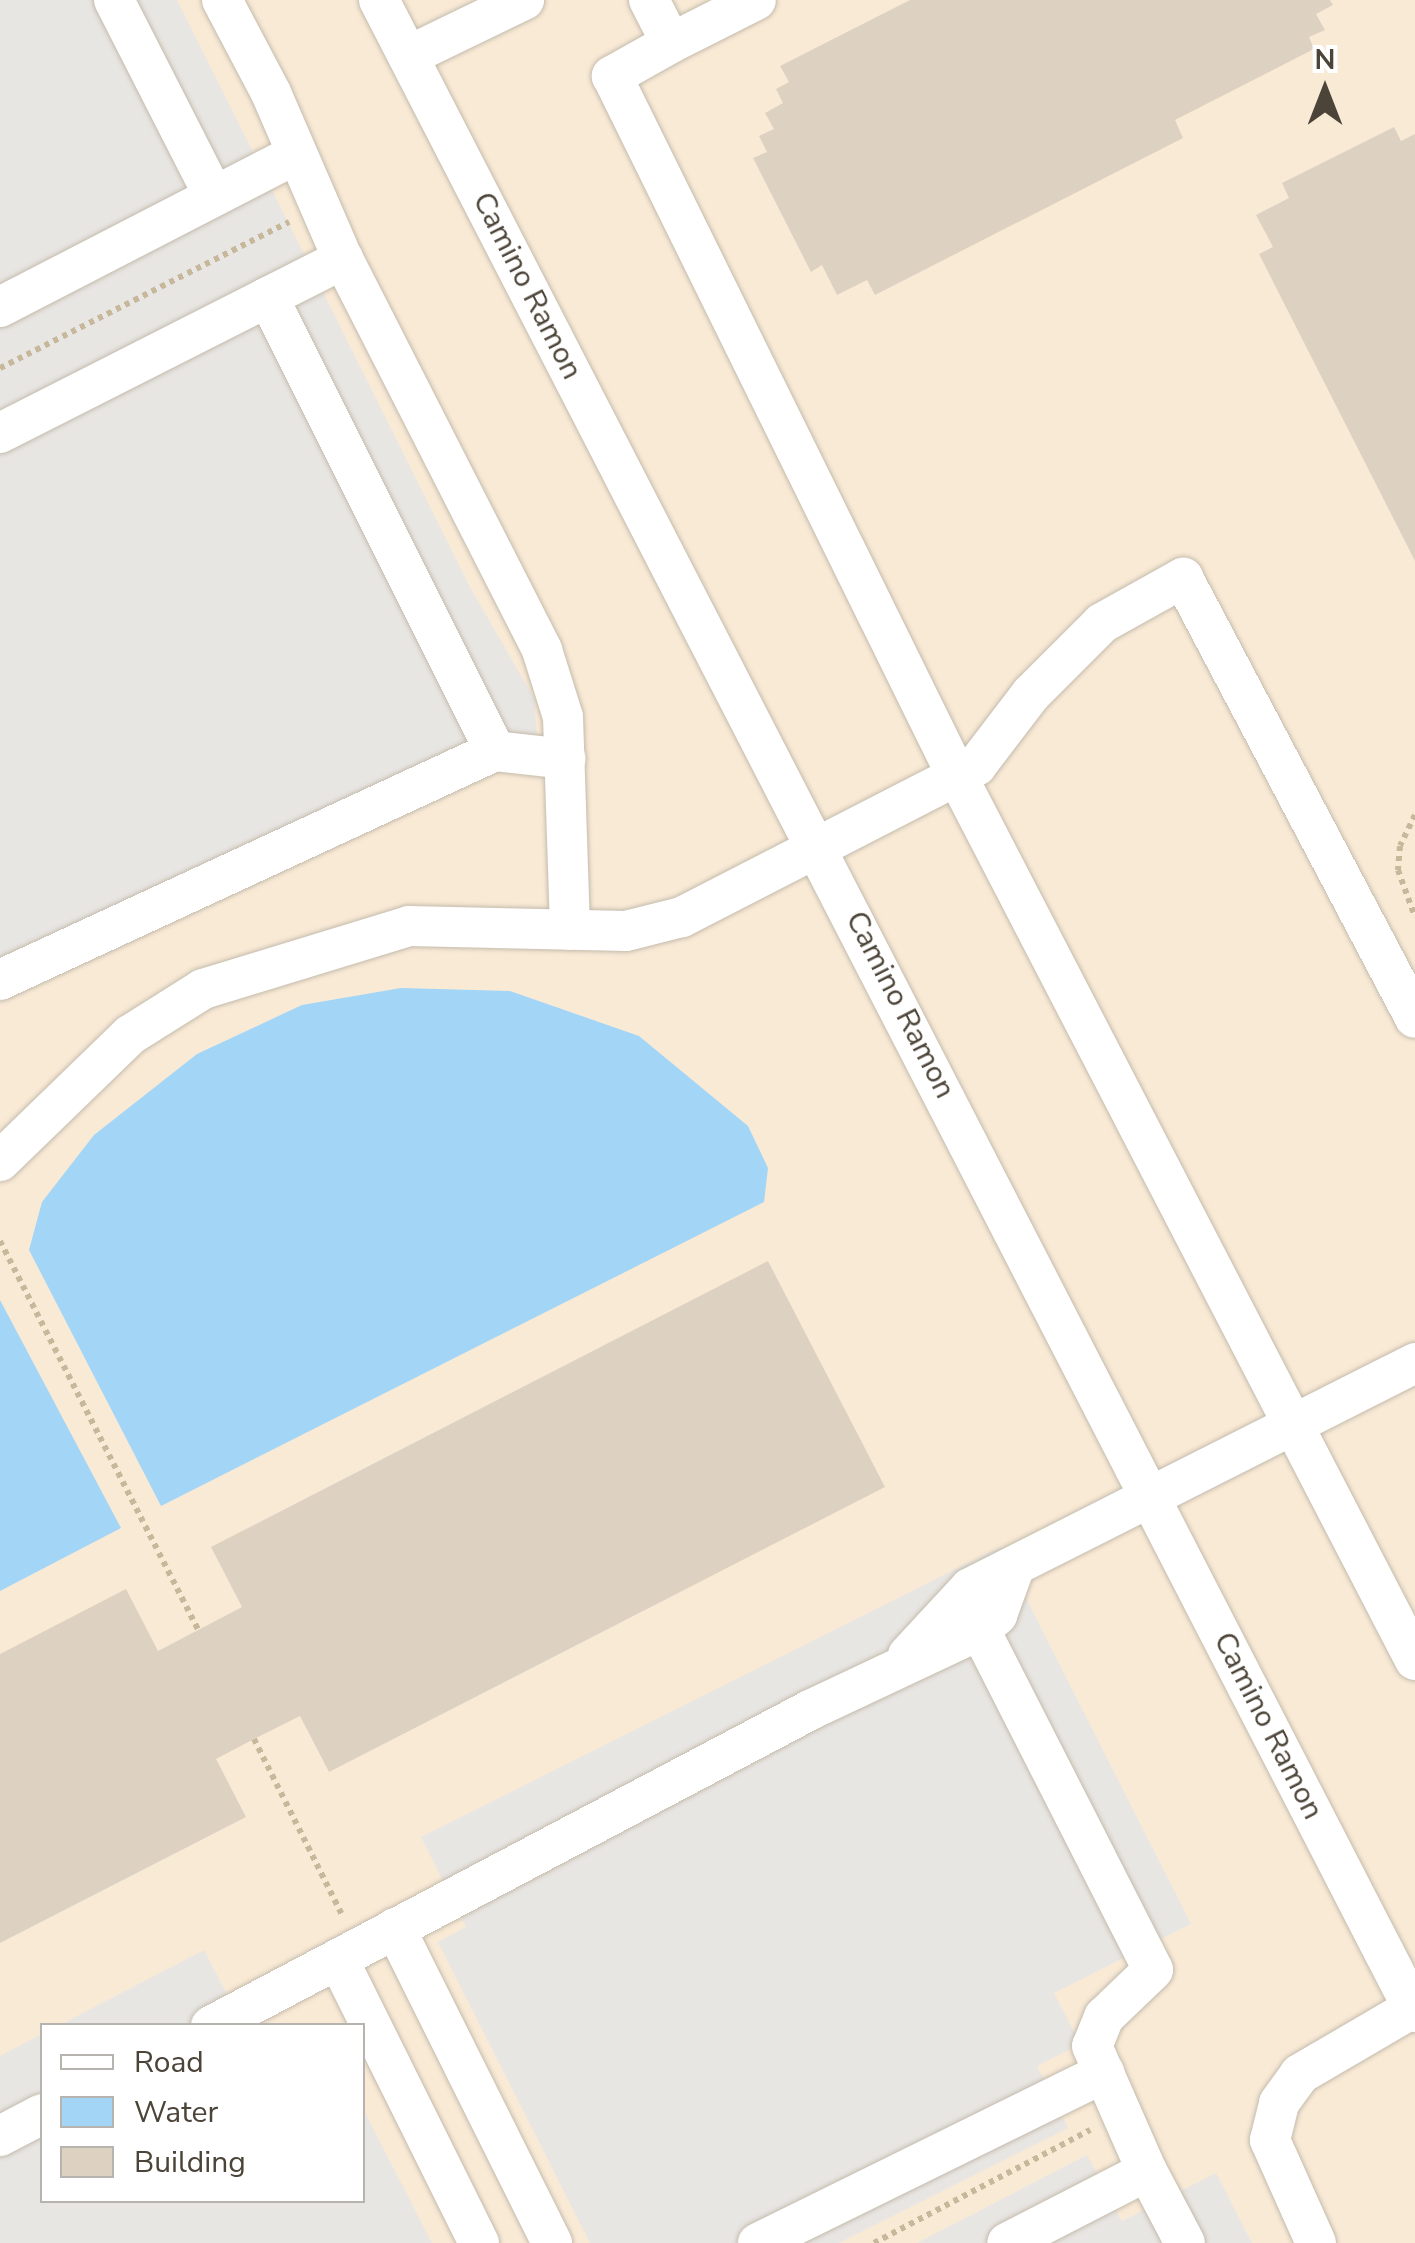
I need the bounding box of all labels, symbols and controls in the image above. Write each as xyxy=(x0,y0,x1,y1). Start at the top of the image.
north arrow xyxy=(1275,40,1375,140)
text: N xyxy=(1315,41,1335,79)
street label: Camino Ramon xyxy=(464,187,590,385)
street label: Camino Ramon xyxy=(837,906,963,1104)
street label: Camino Ramon xyxy=(1205,1627,1331,1825)
legend xyxy=(40,2023,365,2203)
text: Road xyxy=(134,2042,204,2083)
text: Water xyxy=(134,2092,218,2133)
text: Building xyxy=(134,2142,246,2183)

